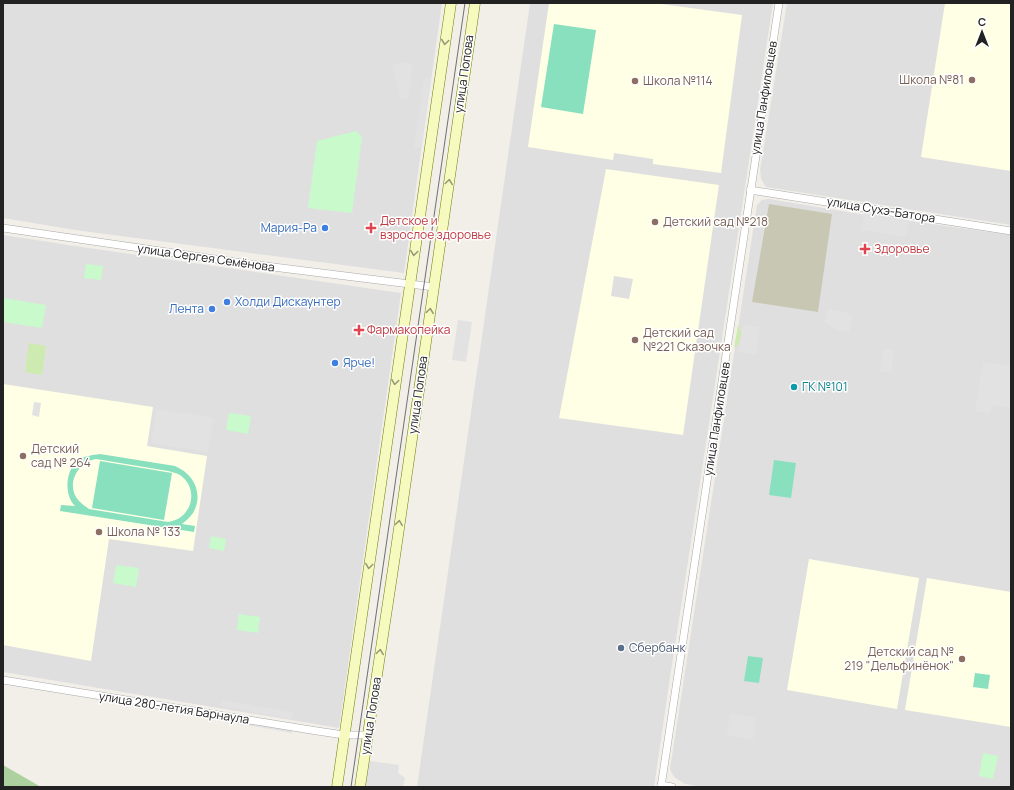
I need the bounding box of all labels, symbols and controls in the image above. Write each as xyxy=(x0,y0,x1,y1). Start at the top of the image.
north arrow xyxy=(962,12,1002,52)
text: С xyxy=(978,14,986,29)
street label: улица Попова xyxy=(450,34,477,114)
one-way arrow xyxy=(441,39,450,45)
street label: улица Панфиловцев xyxy=(746,39,781,156)
place label: Школа №81 xyxy=(899,71,964,88)
place label: Школа №114 xyxy=(643,72,713,89)
marker: Школа №81 xyxy=(967,75,977,85)
marker: Школа №114 xyxy=(630,76,640,86)
one-way arrow xyxy=(444,179,453,186)
street label: улица Сухэ-Батора xyxy=(826,193,937,226)
place label: Детское и взрослое здоровье xyxy=(380,212,491,243)
place label: Детский сад №218 xyxy=(663,213,768,230)
marker: Детский сад №218 xyxy=(650,217,660,227)
place label: Мария-Ра xyxy=(261,219,317,236)
marker: Детское и взрослое здоровье xyxy=(365,222,377,234)
marker: Мария-Ра xyxy=(320,223,330,233)
street label: улица Сергея Семёнова xyxy=(136,239,276,276)
place label: Здоровье xyxy=(874,240,930,257)
marker: Здоровье xyxy=(859,243,871,255)
one-way arrow xyxy=(410,250,419,256)
place label: Холди Дискаунтер xyxy=(235,293,341,310)
marker: Холди Дискаунтер xyxy=(222,297,232,307)
place label: Лента xyxy=(169,300,204,317)
marker: Лента xyxy=(207,304,217,314)
one-way arrow xyxy=(425,308,434,314)
place label: Фармакопейка xyxy=(367,321,450,338)
place label: Детский сад №221 Сказочка xyxy=(643,324,731,355)
marker: Фармакопейка xyxy=(354,325,364,335)
marker: Детский сад №221 Сказочка xyxy=(630,335,640,345)
place label: Ярче! xyxy=(343,354,375,371)
street label: улица Попова xyxy=(404,355,431,435)
marker: Ярче! xyxy=(330,358,340,368)
street label: улица Панфиловцев xyxy=(699,360,734,477)
place label: ГК №101 xyxy=(802,378,848,395)
one-way arrow xyxy=(391,379,400,385)
marker: ГК №101 xyxy=(789,382,799,392)
place label: Детский сад № 264 xyxy=(31,440,91,471)
marker: Детский сад № 264 xyxy=(18,451,28,461)
one-way arrow xyxy=(394,520,403,526)
place label: Школа № 133 xyxy=(107,523,180,540)
marker: Школа № 133 xyxy=(94,527,104,537)
one-way arrow xyxy=(365,563,374,569)
place label: Сбербанк xyxy=(629,639,686,656)
marker: Сбербанк xyxy=(616,643,626,653)
place label: Детский сад № 219 "Дельфинёнок" xyxy=(844,643,954,674)
one-way arrow xyxy=(375,648,384,655)
marker: Детский сад № 219 "Дельфинёнок" xyxy=(957,654,967,664)
street label: улица Попова xyxy=(356,676,385,756)
street label: улица 280-летия Барнаула xyxy=(98,687,251,728)

